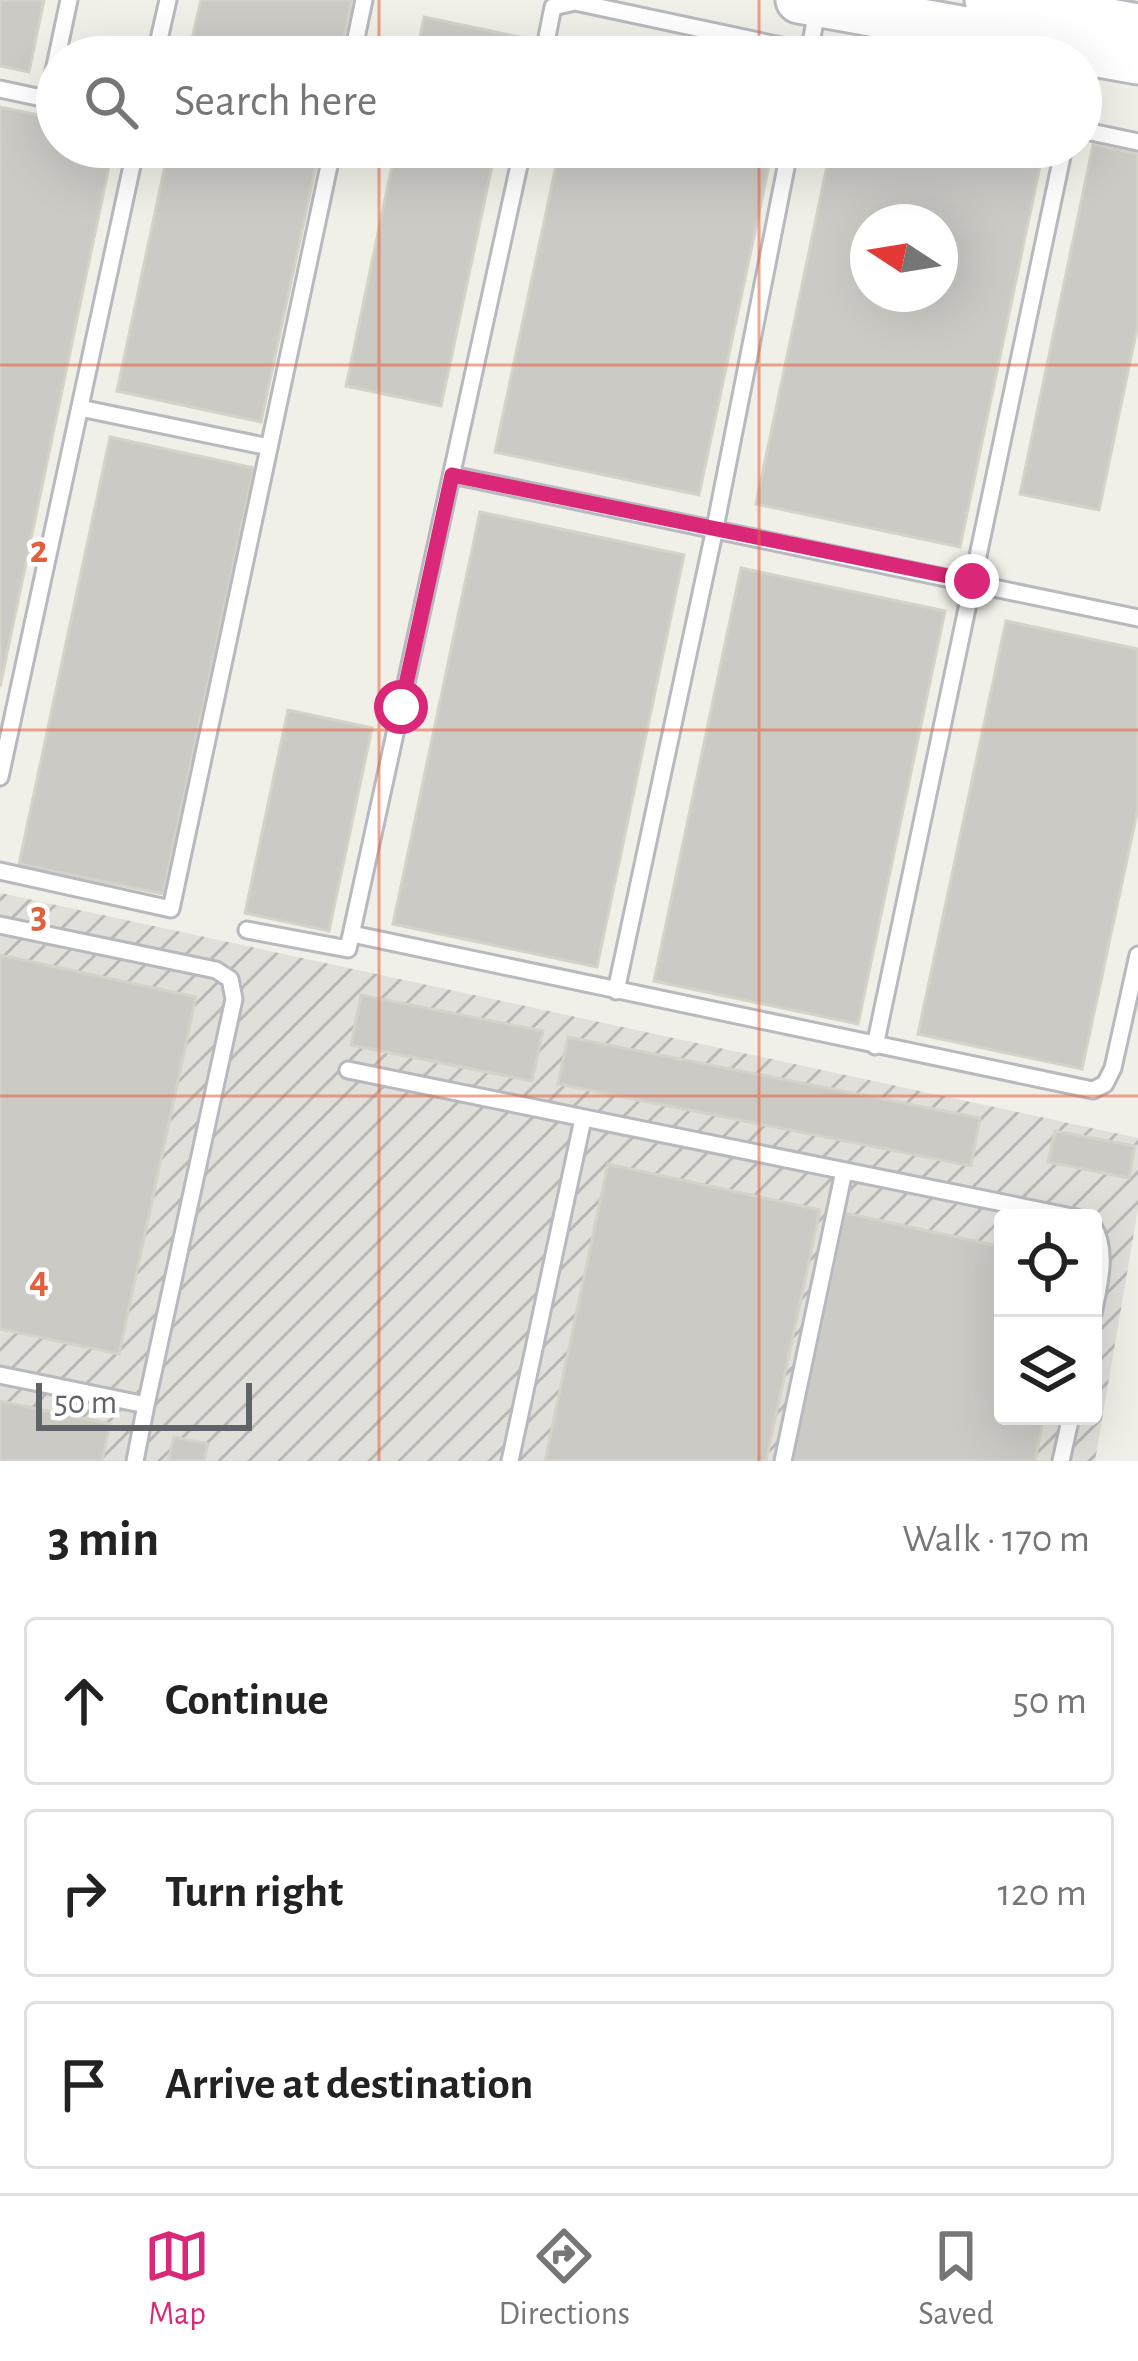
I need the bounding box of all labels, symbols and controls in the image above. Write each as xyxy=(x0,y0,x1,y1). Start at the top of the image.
search box xyxy=(36,36,1102,168)
icon: search xyxy=(78,69,144,135)
text: Search here xyxy=(174,79,377,124)
north arrow xyxy=(850,204,958,312)
text: 2 xyxy=(30,531,48,570)
route end xyxy=(945,554,999,608)
route start xyxy=(374,680,428,734)
text: 3 xyxy=(31,896,47,935)
map controls xyxy=(994,1209,1102,1425)
button: locate xyxy=(994,1209,1102,1317)
text: 4 xyxy=(29,1261,49,1300)
button: layers xyxy=(994,1317,1102,1425)
scale bar xyxy=(36,1377,252,1430)
text: 50 m xyxy=(54,1387,117,1420)
text: 3 min xyxy=(48,1514,159,1565)
text: Walk · 170 m xyxy=(902,1520,1090,1559)
icon: ahead xyxy=(51,1668,117,1734)
text: Continue xyxy=(165,1678,329,1723)
text: 50 m xyxy=(1012,1682,1087,1721)
icon: right xyxy=(51,1860,117,1926)
text: Turn right xyxy=(165,1870,343,1915)
text: 120 m xyxy=(998,1874,1087,1913)
icon: arrive xyxy=(51,2052,117,2118)
text: Arrive at destination xyxy=(165,2062,533,2107)
tab: Map xyxy=(144,2223,210,2335)
tab: Directions xyxy=(498,2223,630,2335)
tab: Saved xyxy=(918,2223,994,2335)

